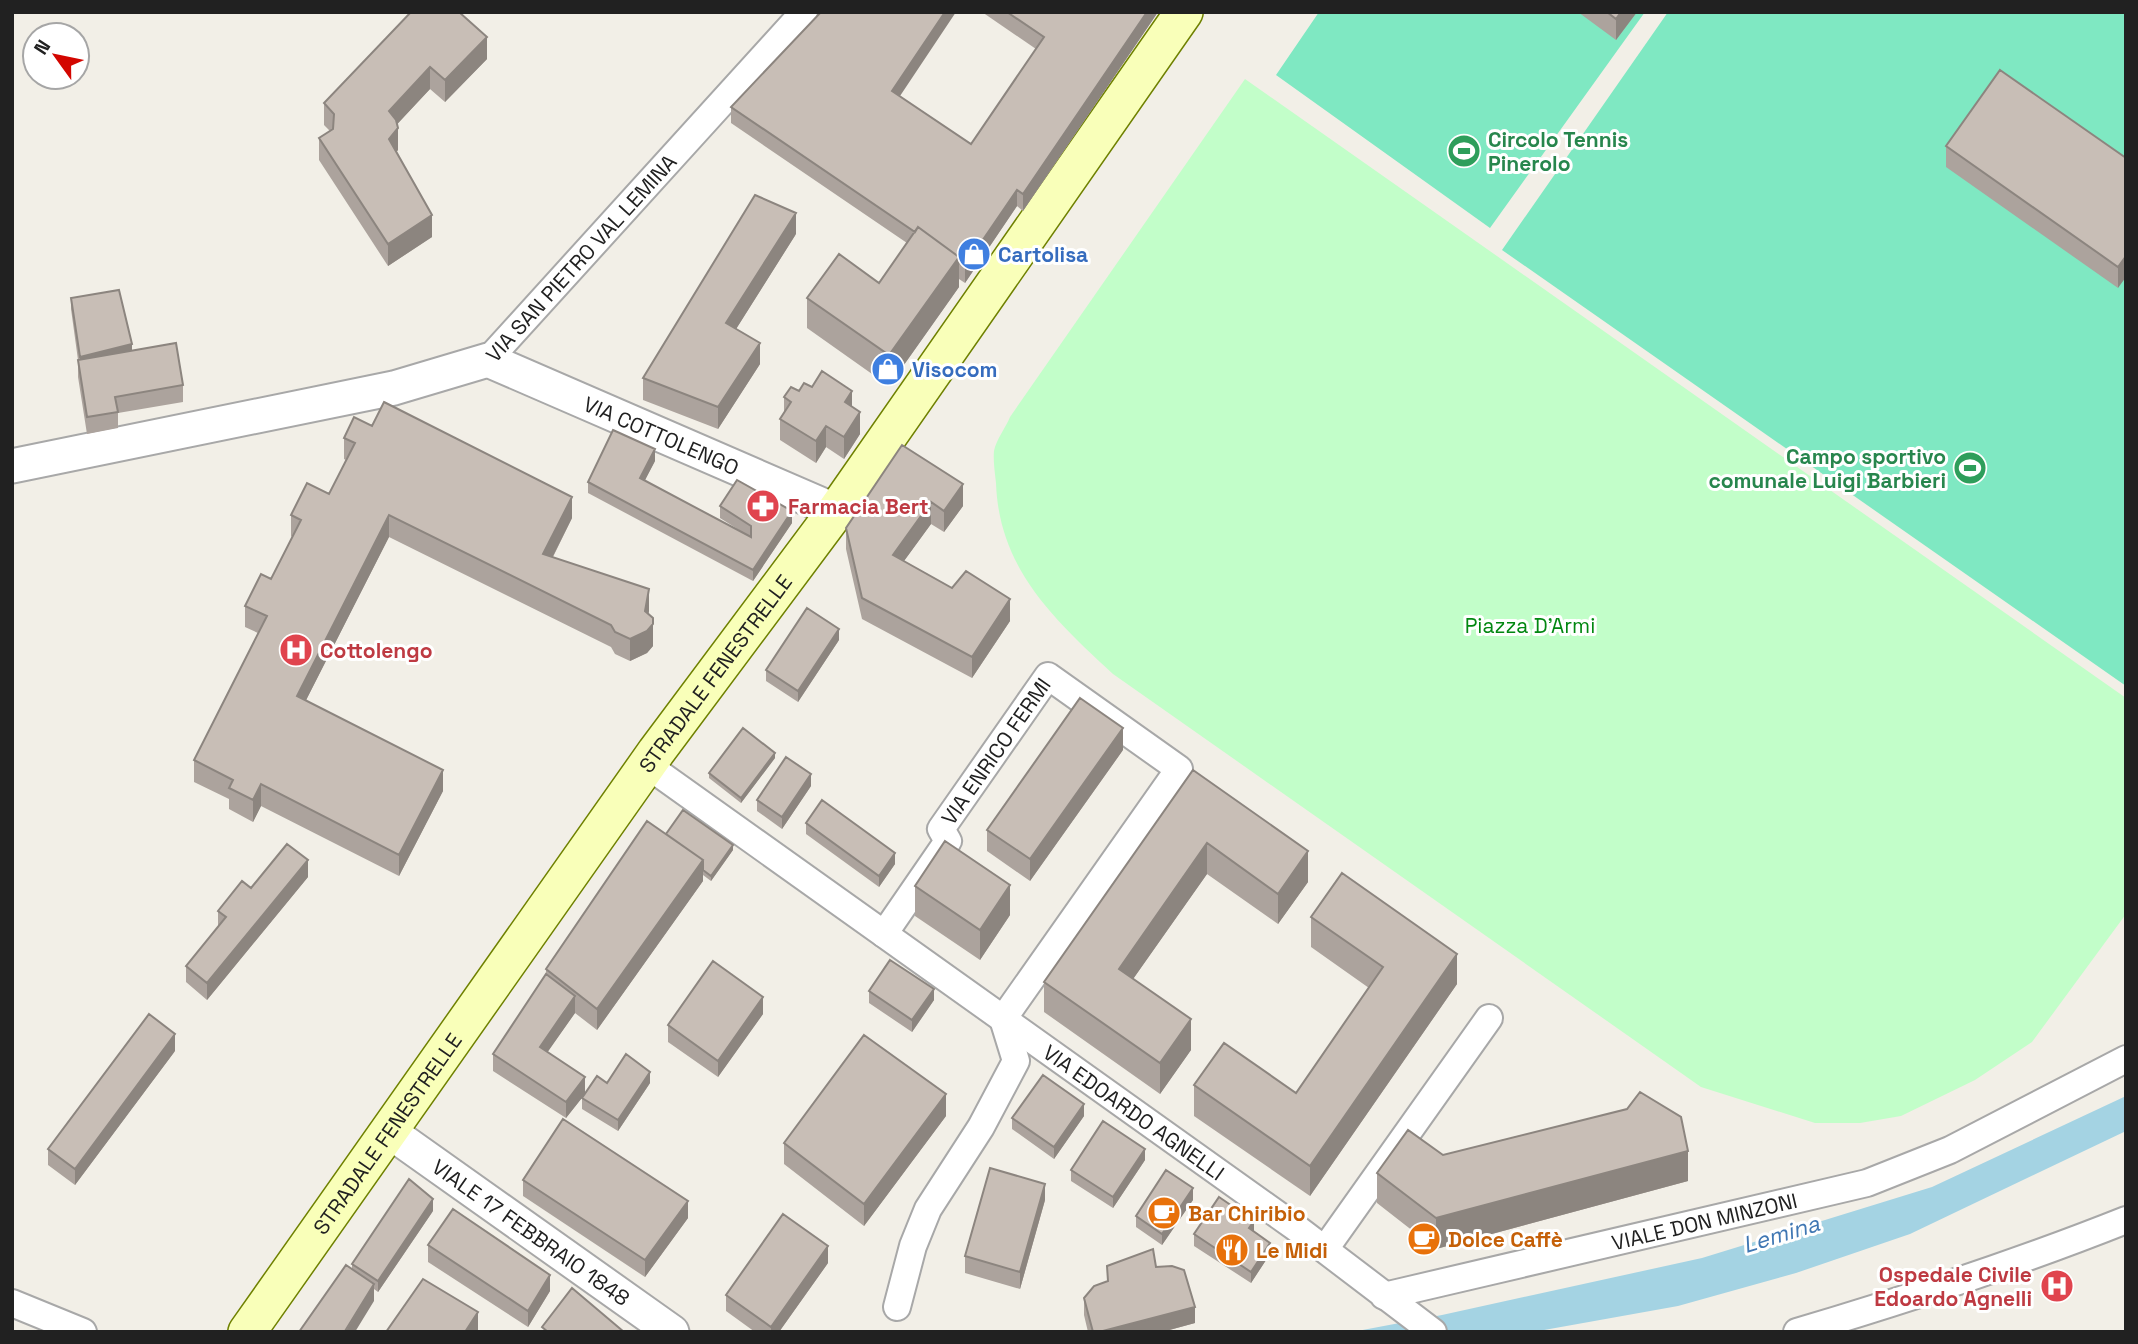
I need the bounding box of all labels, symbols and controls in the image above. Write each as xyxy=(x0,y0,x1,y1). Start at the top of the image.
north arrow xyxy=(21,21,91,91)
text: N xyxy=(28,35,56,59)
place label: Circolo Tennis Pinerolo xyxy=(1488,126,1628,177)
sports icon: Circolo Tennis Pinerolo xyxy=(1445,132,1483,170)
street label: VIA SAN PIETRO VAL LEMINA xyxy=(480,148,682,367)
shop icon: Cartolisa xyxy=(955,235,993,273)
place label: Cartolisa xyxy=(998,241,1088,268)
shop icon: Visocom xyxy=(869,350,907,388)
place label: Visocom xyxy=(912,356,998,383)
street label: VIA COTTOLENGO xyxy=(580,390,743,481)
place label: Campo sportivo comunale Luigi Barbieri xyxy=(1708,443,1946,494)
sports icon: Campo sportivo comunale Luigi Barbieri xyxy=(1951,449,1989,487)
pharmacy icon: Farmacia Bert xyxy=(744,487,782,525)
place label: Farmacia Bert xyxy=(788,493,929,520)
street label: STRADALE FENESTRELLE xyxy=(632,569,798,778)
park label: Piazza D'Armi xyxy=(1465,612,1595,639)
hospital icon: Cottolengo xyxy=(277,631,315,669)
place label: Cottolengo xyxy=(320,637,433,664)
street label: VIA ENRICO FERMI xyxy=(935,672,1056,830)
street label: STRADALE FENESTRELLE xyxy=(307,1027,467,1239)
street label: VIA EDOARDO AGNELLI xyxy=(1038,1038,1230,1186)
street label: VIALE 17 FEBBRAIO 1848 xyxy=(427,1153,635,1311)
street label: VIALE DON MINZONI xyxy=(1609,1186,1800,1256)
cafe icon: Bar Chiribio xyxy=(1145,1194,1183,1232)
place label: Bar Chiribio xyxy=(1188,1200,1306,1227)
water label: Lemina xyxy=(1739,1208,1824,1260)
cafe icon: Dolce Caffè xyxy=(1405,1220,1443,1258)
place label: Dolce Caffè xyxy=(1448,1226,1563,1253)
restaurant icon: Le Midi xyxy=(1213,1231,1251,1269)
place label: Le Midi xyxy=(1256,1237,1328,1264)
place label: Ospedale Civile Edoardo Agnelli xyxy=(1874,1261,2032,1312)
hospital icon: Ospedale Civile Edoardo Agnelli xyxy=(2038,1267,2076,1305)

